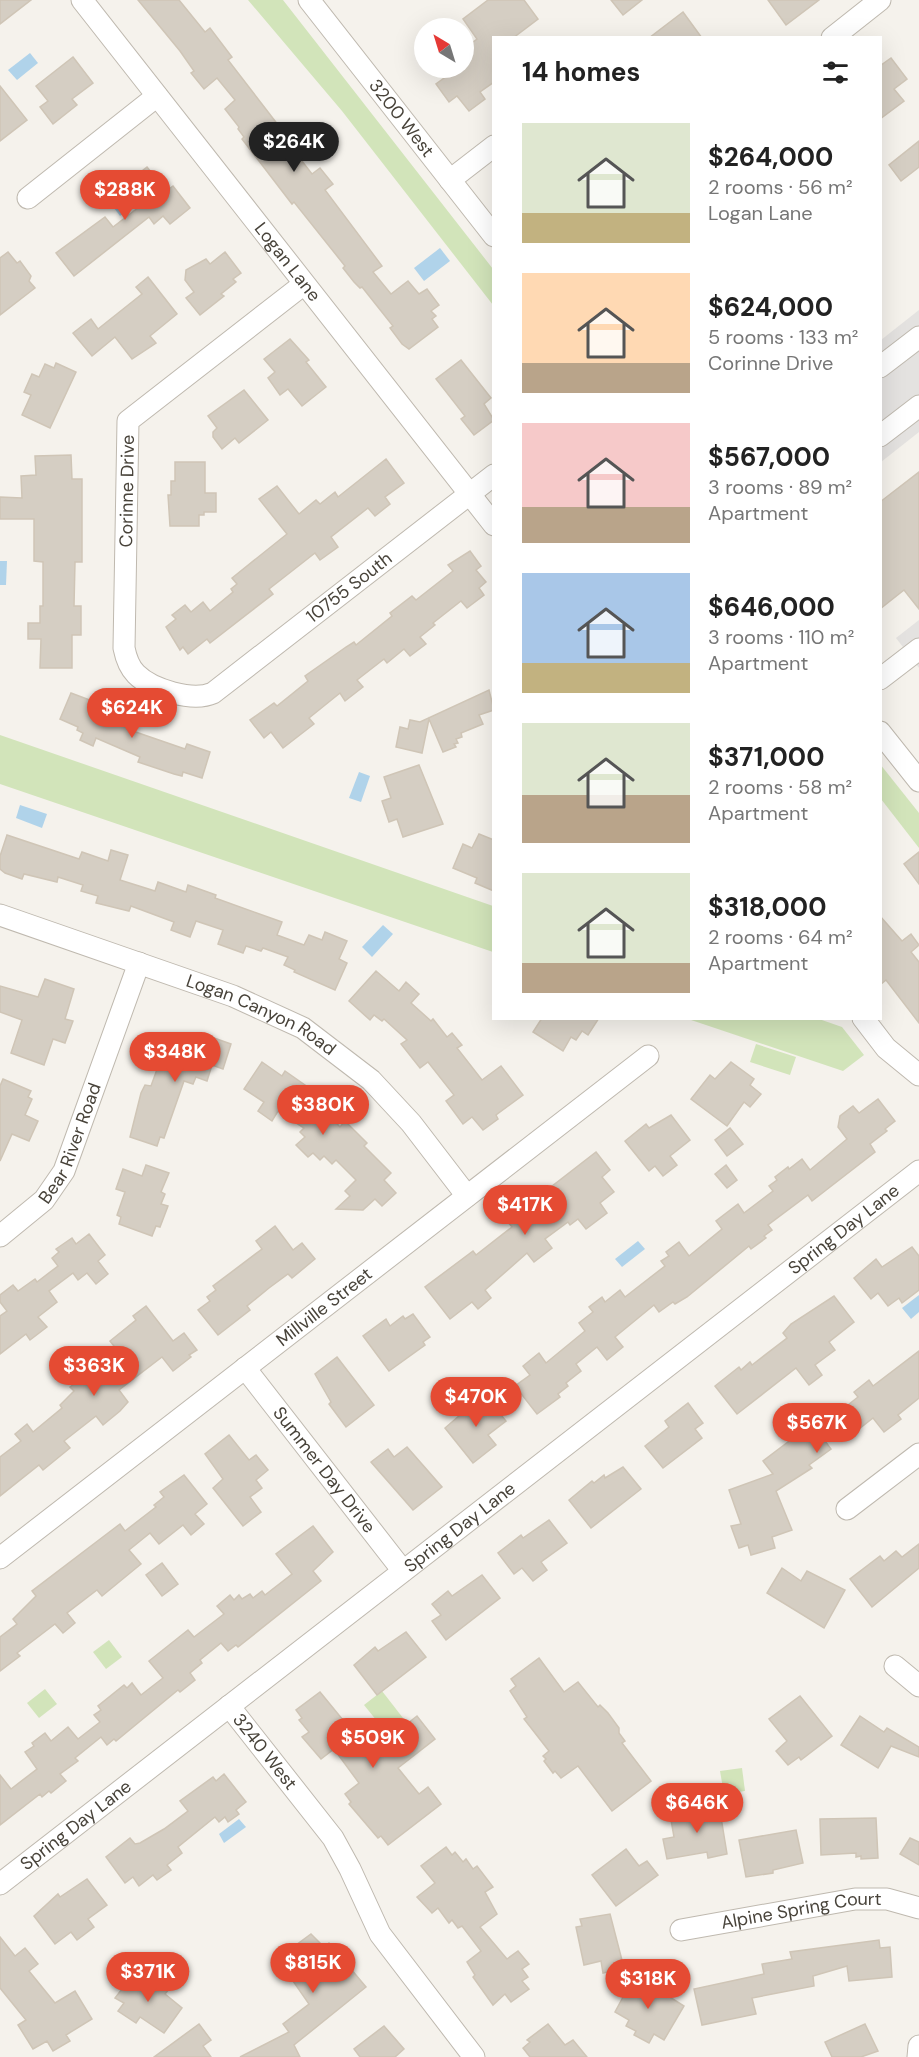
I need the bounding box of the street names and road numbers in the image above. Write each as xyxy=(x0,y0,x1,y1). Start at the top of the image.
street label: 3200 West xyxy=(363,74,440,162)
street label: Logan Lane xyxy=(249,217,326,306)
street label: Corinne Drive xyxy=(114,434,140,548)
street label: 10755 South xyxy=(301,546,397,628)
street label: Logan Canyon Road xyxy=(183,969,341,1061)
street label: Bear River Road xyxy=(33,1079,107,1208)
street label: Spring Day Lane xyxy=(783,1179,904,1280)
street label: Millville Street xyxy=(271,1262,377,1352)
street label: Summer Day Drive xyxy=(267,1402,381,1538)
street label: Spring Day Lane xyxy=(399,1477,520,1578)
street label: 3240 West xyxy=(227,1708,303,1795)
street label: Spring Day Lane xyxy=(15,1774,136,1876)
street label: Alpine Spring Court xyxy=(719,1887,882,1935)

